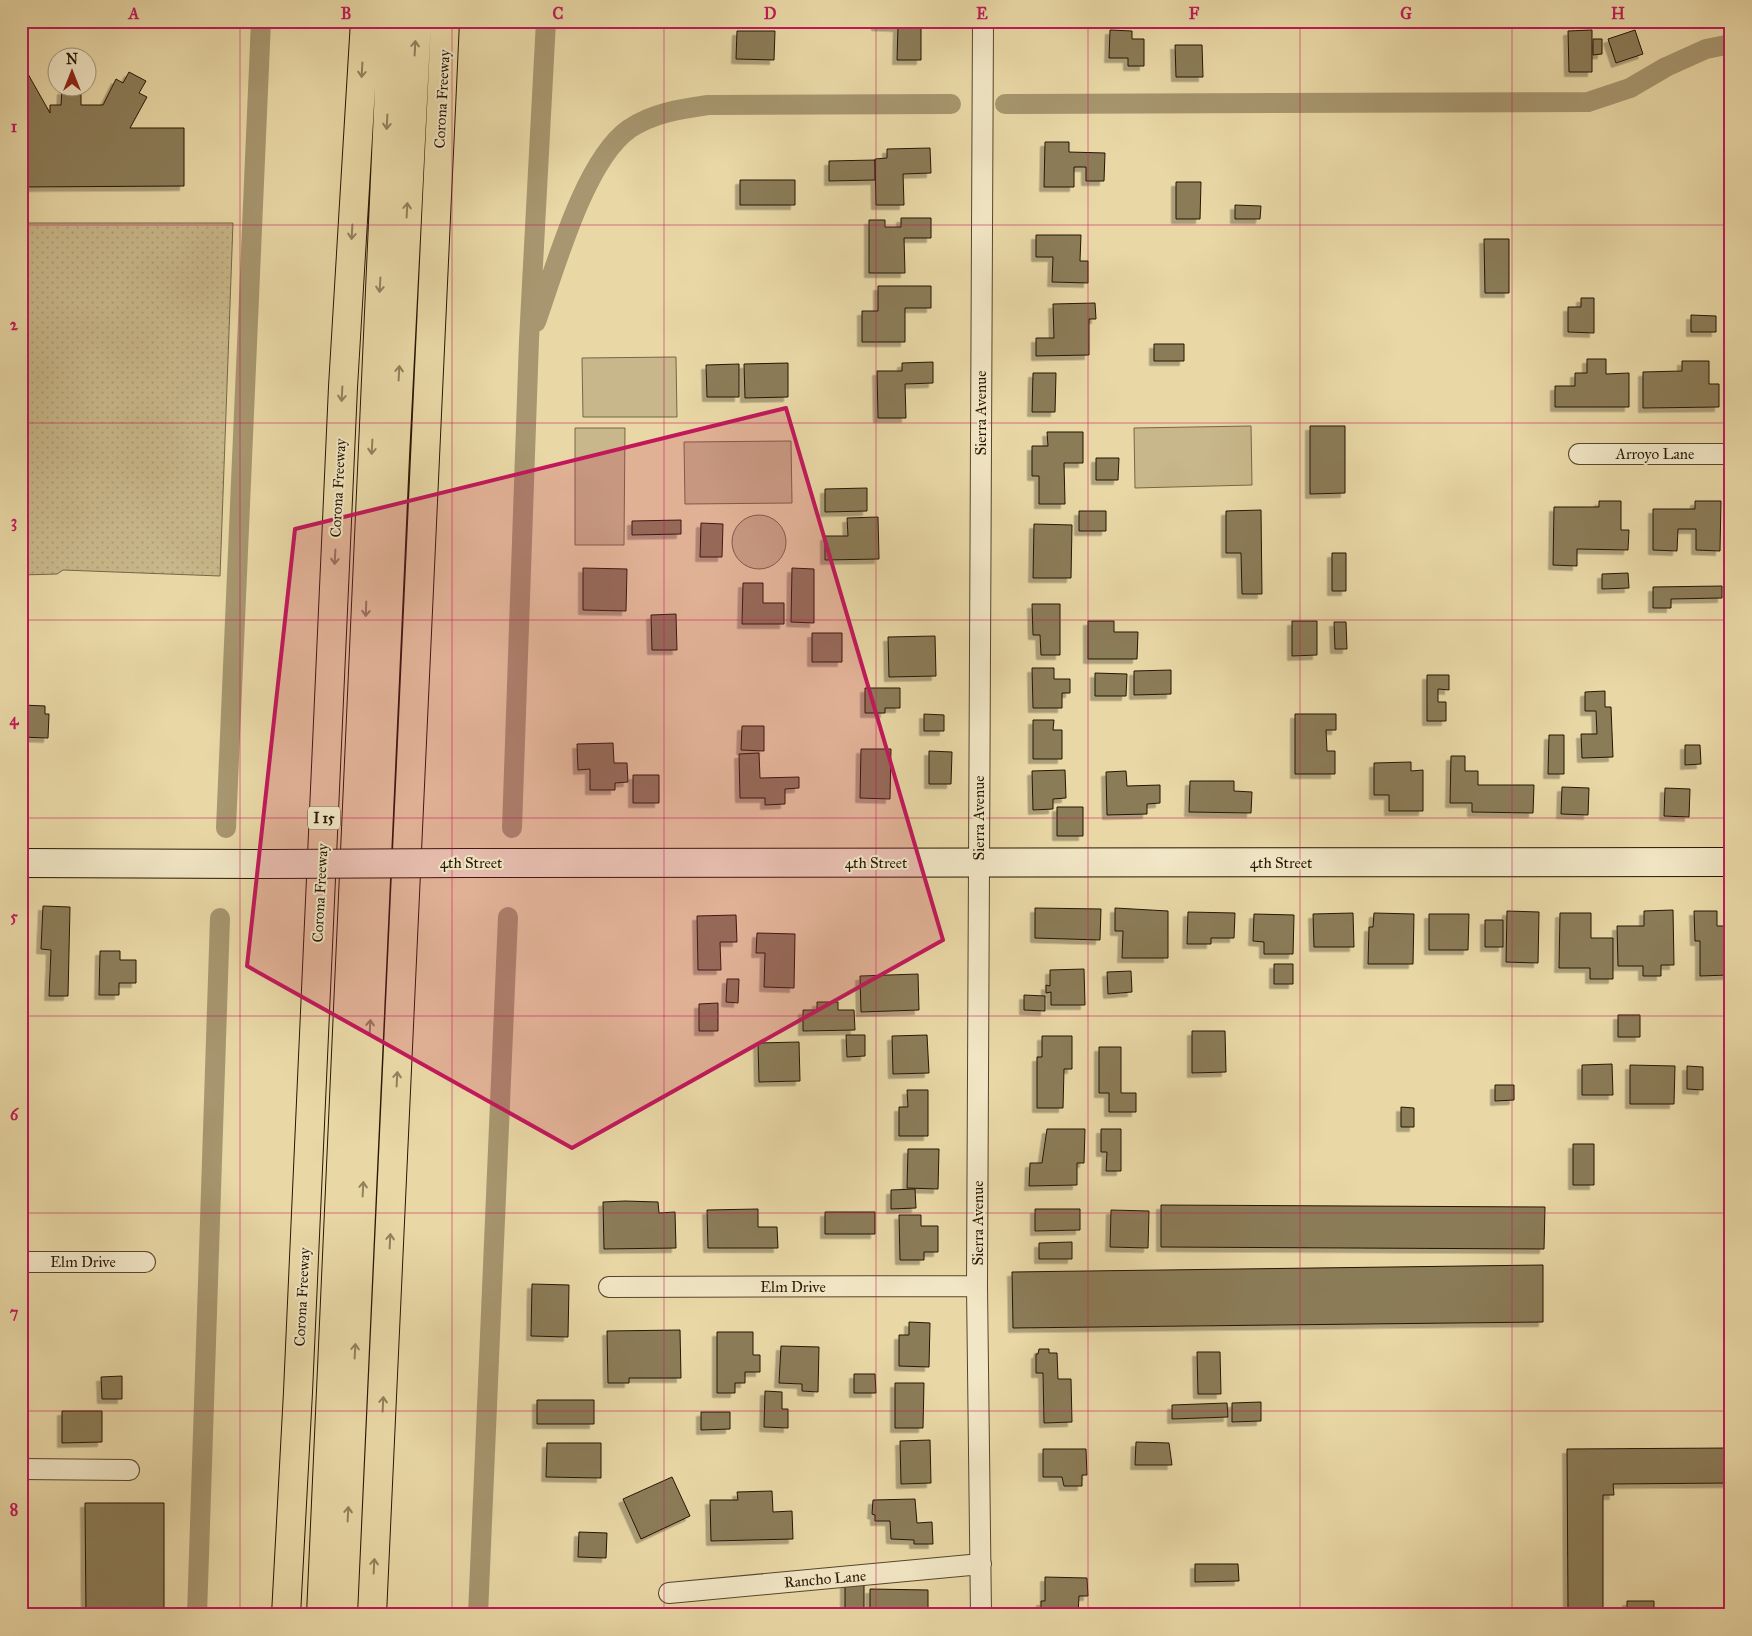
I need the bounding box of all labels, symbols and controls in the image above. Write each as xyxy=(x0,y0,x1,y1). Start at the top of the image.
text: A xyxy=(128,4,140,23)
text: B xyxy=(341,4,351,23)
text: C xyxy=(553,4,564,23)
text: D xyxy=(764,4,777,23)
text: E xyxy=(976,4,988,23)
text: F xyxy=(1189,4,1200,23)
text: G xyxy=(1400,4,1412,23)
text: H xyxy=(1611,4,1625,23)
one-way arrow xyxy=(411,40,420,56)
north arrow xyxy=(48,48,98,98)
street label: Corona Freeway xyxy=(430,48,454,149)
text: N xyxy=(66,51,78,68)
one-way arrow xyxy=(357,62,366,78)
one-way arrow xyxy=(382,114,392,130)
text: 1 xyxy=(11,117,18,136)
one-way arrow xyxy=(403,203,412,219)
one-way arrow xyxy=(348,224,357,240)
one-way arrow xyxy=(375,276,384,292)
text: 2 xyxy=(10,315,19,334)
one-way arrow xyxy=(394,365,403,381)
street label: Sierra Avenue xyxy=(972,371,990,455)
one-way arrow xyxy=(338,386,347,402)
street label: Corona Freeway xyxy=(326,437,350,538)
one-way arrow xyxy=(368,439,377,455)
street label: Arroyo Lane xyxy=(1615,445,1694,463)
text: 3 xyxy=(11,512,17,532)
one-way arrow xyxy=(331,548,340,564)
one-way arrow xyxy=(361,601,370,617)
text: 4 xyxy=(10,710,20,730)
street label: Sierra Avenue xyxy=(970,776,988,860)
road number: I 15 xyxy=(308,806,340,830)
street label: Corona Freeway xyxy=(308,842,332,943)
street label: 4th Street xyxy=(440,854,503,872)
street label: 4th Street xyxy=(845,854,908,872)
street label: 4th Street xyxy=(1250,854,1313,872)
text: 5 xyxy=(10,907,18,926)
one-way arrow xyxy=(365,1019,375,1035)
one-way arrow xyxy=(393,1071,402,1087)
text: 6 xyxy=(10,1105,19,1124)
one-way arrow xyxy=(358,1181,367,1197)
street label: Sierra Avenue xyxy=(969,1181,987,1265)
one-way arrow xyxy=(386,1234,395,1250)
street label: Corona Freeway xyxy=(290,1246,314,1347)
street label: Elm Drive xyxy=(50,1253,116,1271)
street label: Elm Drive xyxy=(760,1278,826,1296)
text: 7 xyxy=(10,1303,19,1322)
one-way arrow xyxy=(351,1344,360,1360)
one-way arrow xyxy=(378,1396,387,1412)
text: 8 xyxy=(10,1500,18,1519)
one-way arrow xyxy=(343,1506,352,1522)
one-way arrow xyxy=(370,1558,379,1574)
street label: Rancho Lane xyxy=(783,1566,867,1592)

